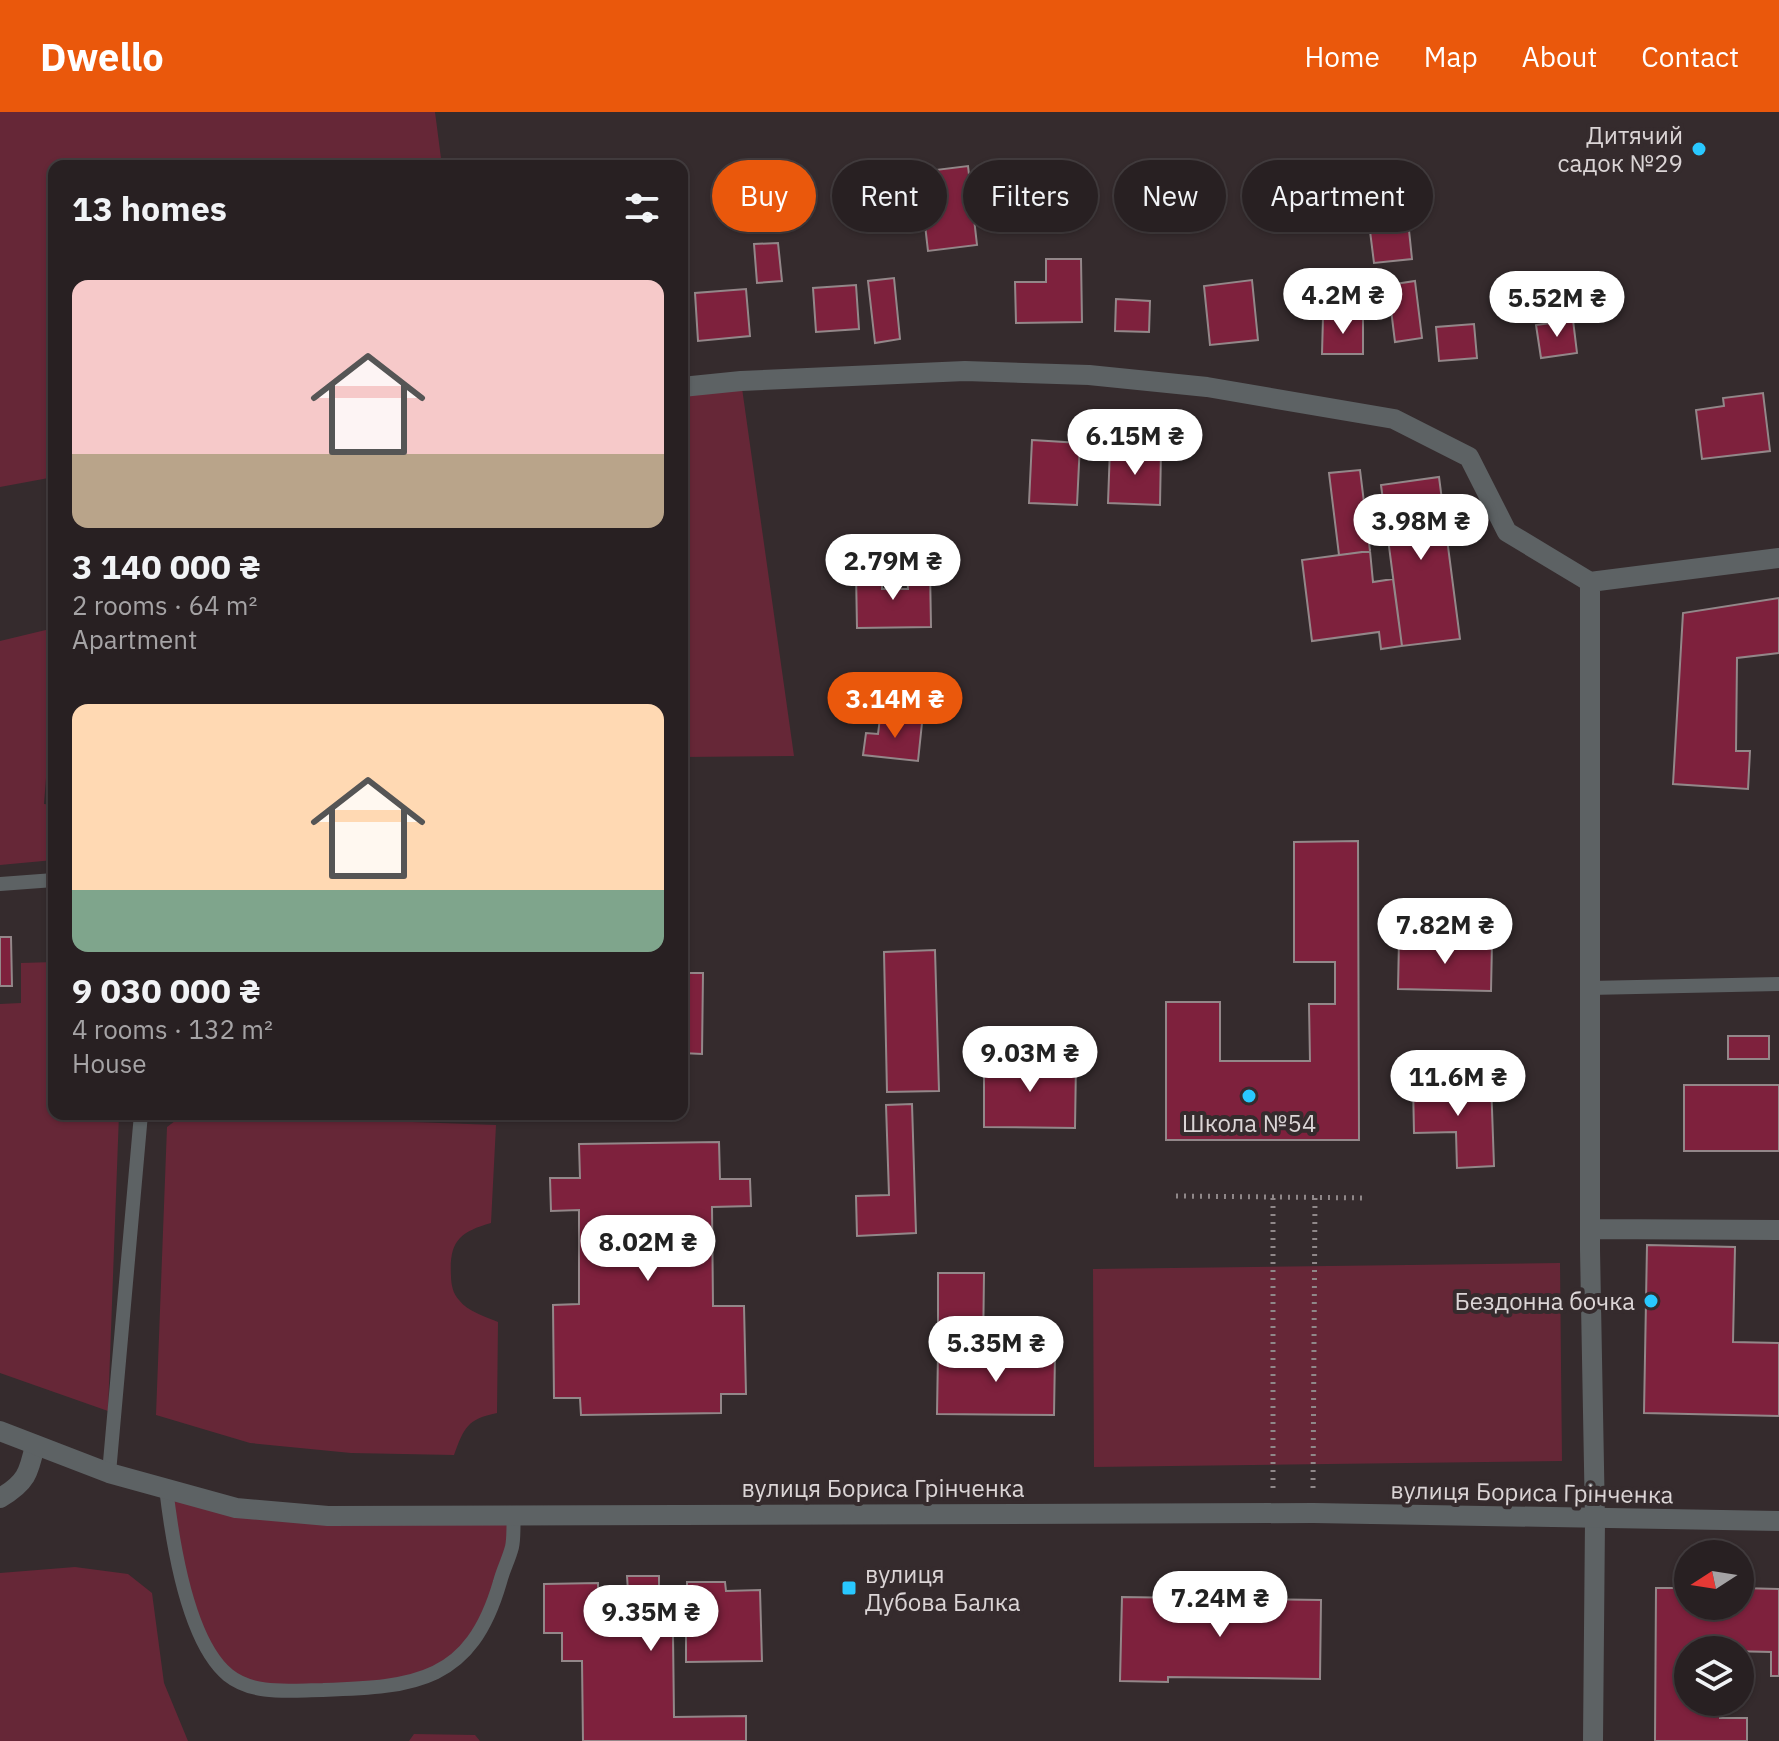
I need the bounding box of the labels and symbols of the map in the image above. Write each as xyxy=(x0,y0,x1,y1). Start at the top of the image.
place label: Дитячий садок №29 xyxy=(1557,119,1683,179)
marker: Дитячий садок №29 xyxy=(1690,140,1708,158)
pin: 4.2M ₴ xyxy=(1278,268,1408,336)
pin: 5.52M ₴ xyxy=(1483,271,1631,339)
pin: 6.15M ₴ xyxy=(1061,409,1209,477)
pin: 3.98M ₴ xyxy=(1347,494,1495,562)
pin: 2.79M ₴ xyxy=(819,534,967,602)
pin: 3.14M ₴ xyxy=(821,672,969,740)
pin: 7.82M ₴ xyxy=(1371,898,1519,966)
pin: 9.03M ₴ xyxy=(956,1026,1104,1094)
pin: 11.6M ₴ xyxy=(1384,1050,1532,1118)
marker: Школа №54 xyxy=(1240,1087,1258,1105)
place label: Школа №54 xyxy=(1182,1107,1316,1139)
pin: 8.02M ₴ xyxy=(574,1215,722,1283)
place label: Бездонна бочка xyxy=(1454,1285,1635,1317)
marker: Бездонна бочка xyxy=(1642,1292,1660,1310)
pin: 5.35M ₴ xyxy=(922,1316,1070,1384)
street label: вулиця Бориса Грінченка xyxy=(741,1472,1025,1504)
street label: вулиця Бориса Грінченка xyxy=(1390,1474,1674,1510)
north arrow xyxy=(1674,1540,1754,1620)
place label: вулиця Дубова Балка xyxy=(865,1558,1021,1618)
pin: 7.24M ₴ xyxy=(1146,1571,1294,1639)
marker: вулиця Дубова Балка xyxy=(840,1579,858,1597)
pin: 9.35M ₴ xyxy=(577,1585,725,1653)

